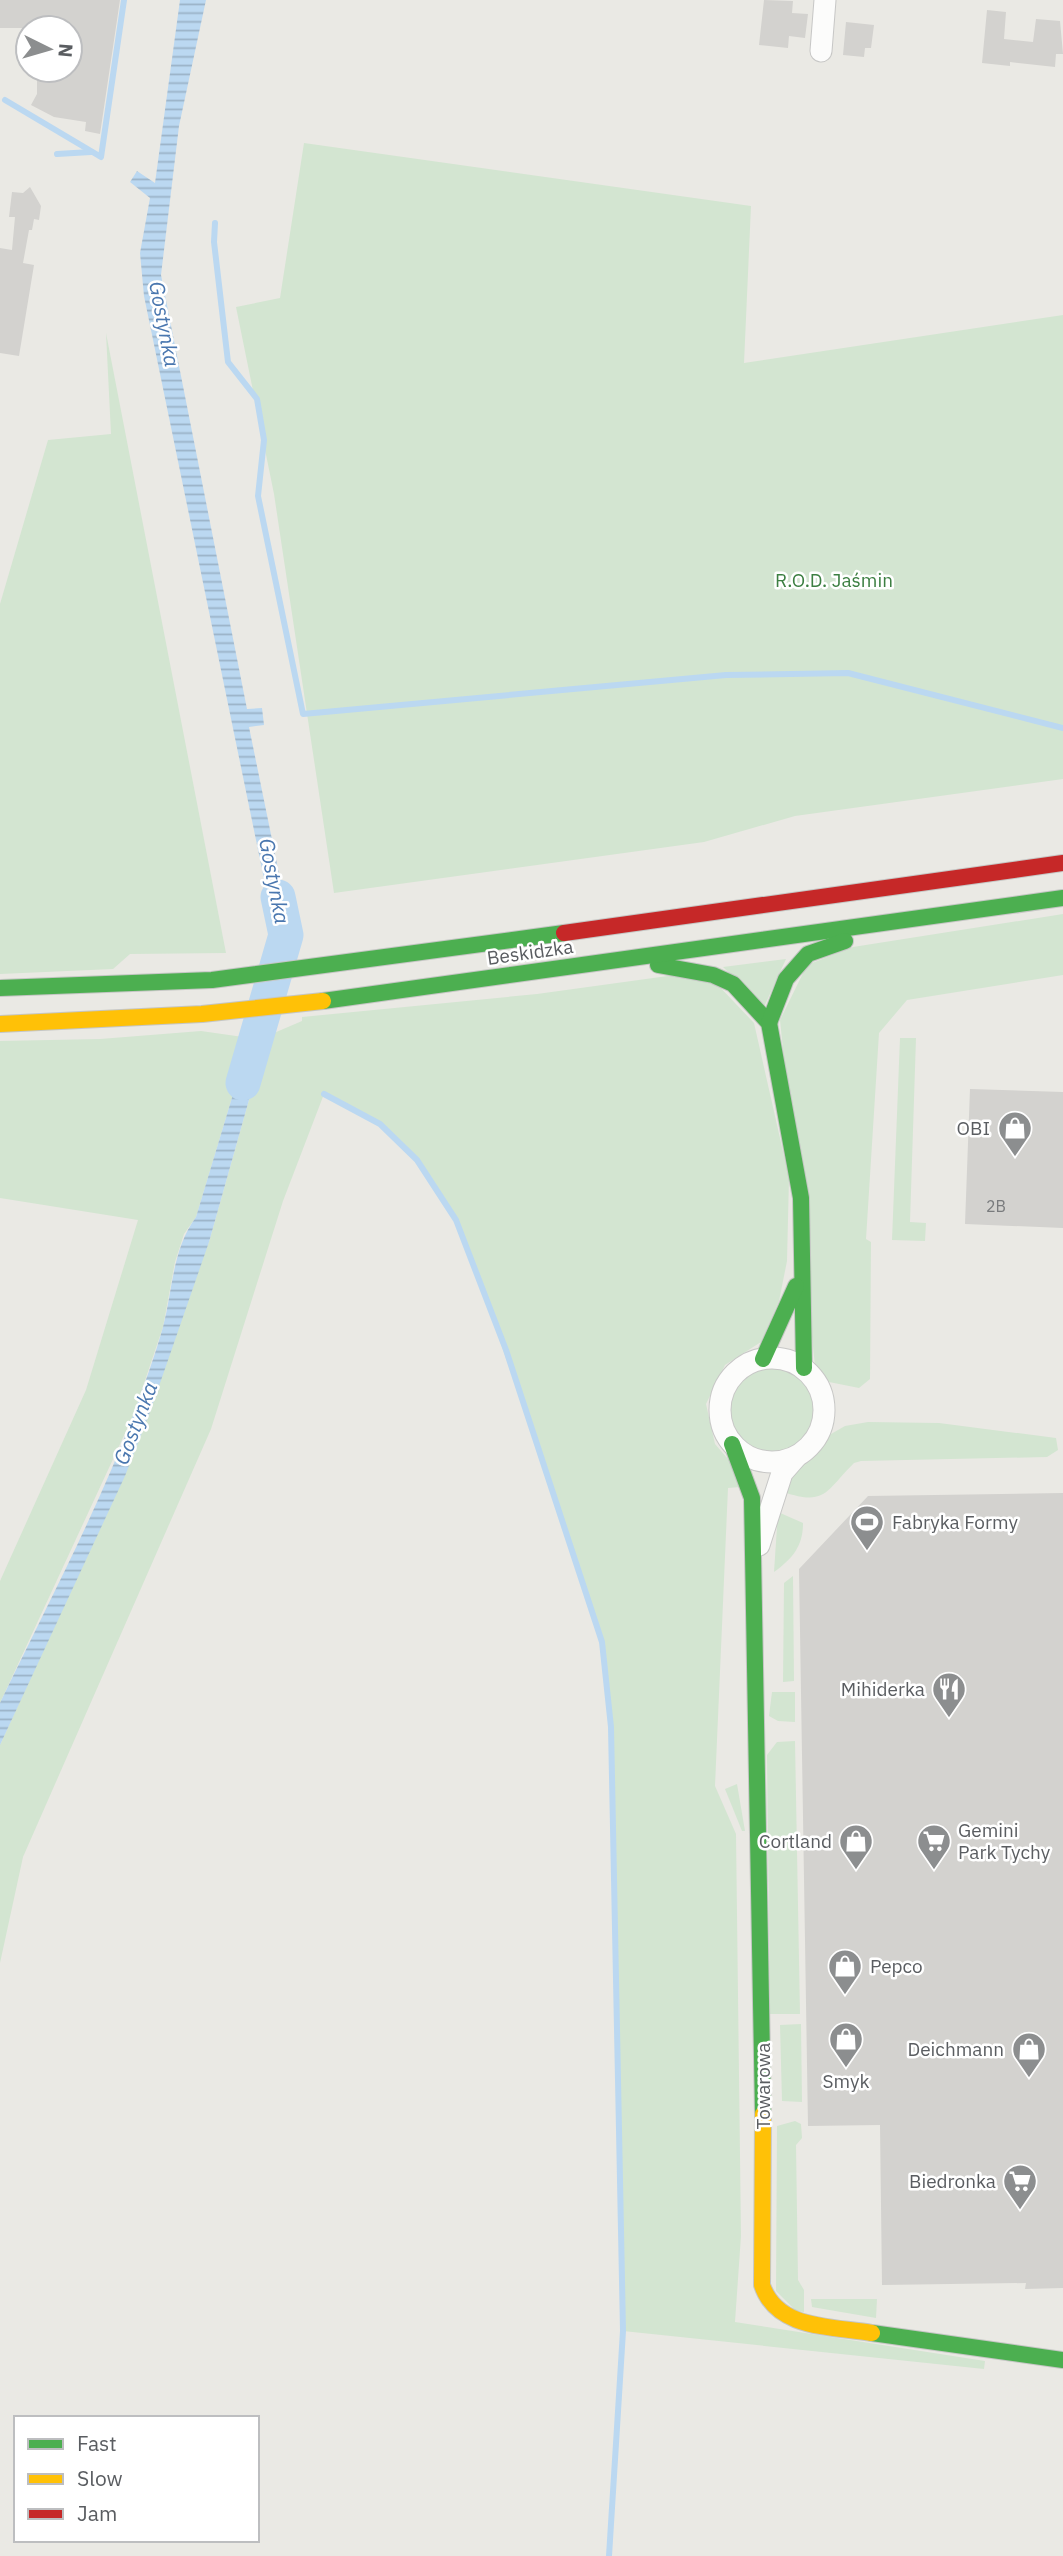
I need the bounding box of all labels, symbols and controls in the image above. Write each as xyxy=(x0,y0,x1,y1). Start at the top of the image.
north arrow xyxy=(14,14,84,84)
text: N xyxy=(53,43,78,58)
water label: Gostynka xyxy=(143,279,187,369)
park label: R.O.D. Jaśmin xyxy=(775,568,893,592)
water label: Gostynka xyxy=(253,836,297,926)
street label: Beskidzka xyxy=(485,934,575,970)
shop icon: OBI xyxy=(996,1109,1034,1158)
place label: OBI xyxy=(957,1116,990,1140)
house number: 2B xyxy=(986,1196,1006,1216)
water label: Gostynka xyxy=(106,1378,164,1468)
sports icon: Fabryka Formy xyxy=(848,1503,886,1552)
place label: Fabryka Formy xyxy=(892,1510,1018,1534)
restaurant icon: Mihiderka xyxy=(930,1670,968,1719)
place label: Mihiderka xyxy=(841,1677,925,1701)
place label: Gemini Park Tychy xyxy=(958,1818,1051,1864)
shop icon: Cortland xyxy=(837,1822,875,1871)
supermarket icon: Gemini Park Tychy xyxy=(915,1822,953,1871)
place label: Cortland xyxy=(759,1829,832,1853)
shop icon: Pepco xyxy=(826,1947,864,1996)
place label: Pepco xyxy=(870,1954,923,1978)
shop icon: Smyk xyxy=(827,2020,865,2069)
shop icon: Deichmann xyxy=(1010,2030,1048,2079)
place label: Deichmann xyxy=(907,2037,1004,2061)
street label: Towarowa xyxy=(751,2043,775,2129)
place label: Smyk xyxy=(823,2069,869,2093)
supermarket icon: Biedronka xyxy=(1001,2162,1039,2211)
place label: Biedronka xyxy=(909,2169,996,2193)
legend xyxy=(14,2416,259,2542)
text: Fast xyxy=(77,2429,117,2457)
text: Slow xyxy=(77,2464,123,2492)
text: Jam xyxy=(77,2499,117,2527)

